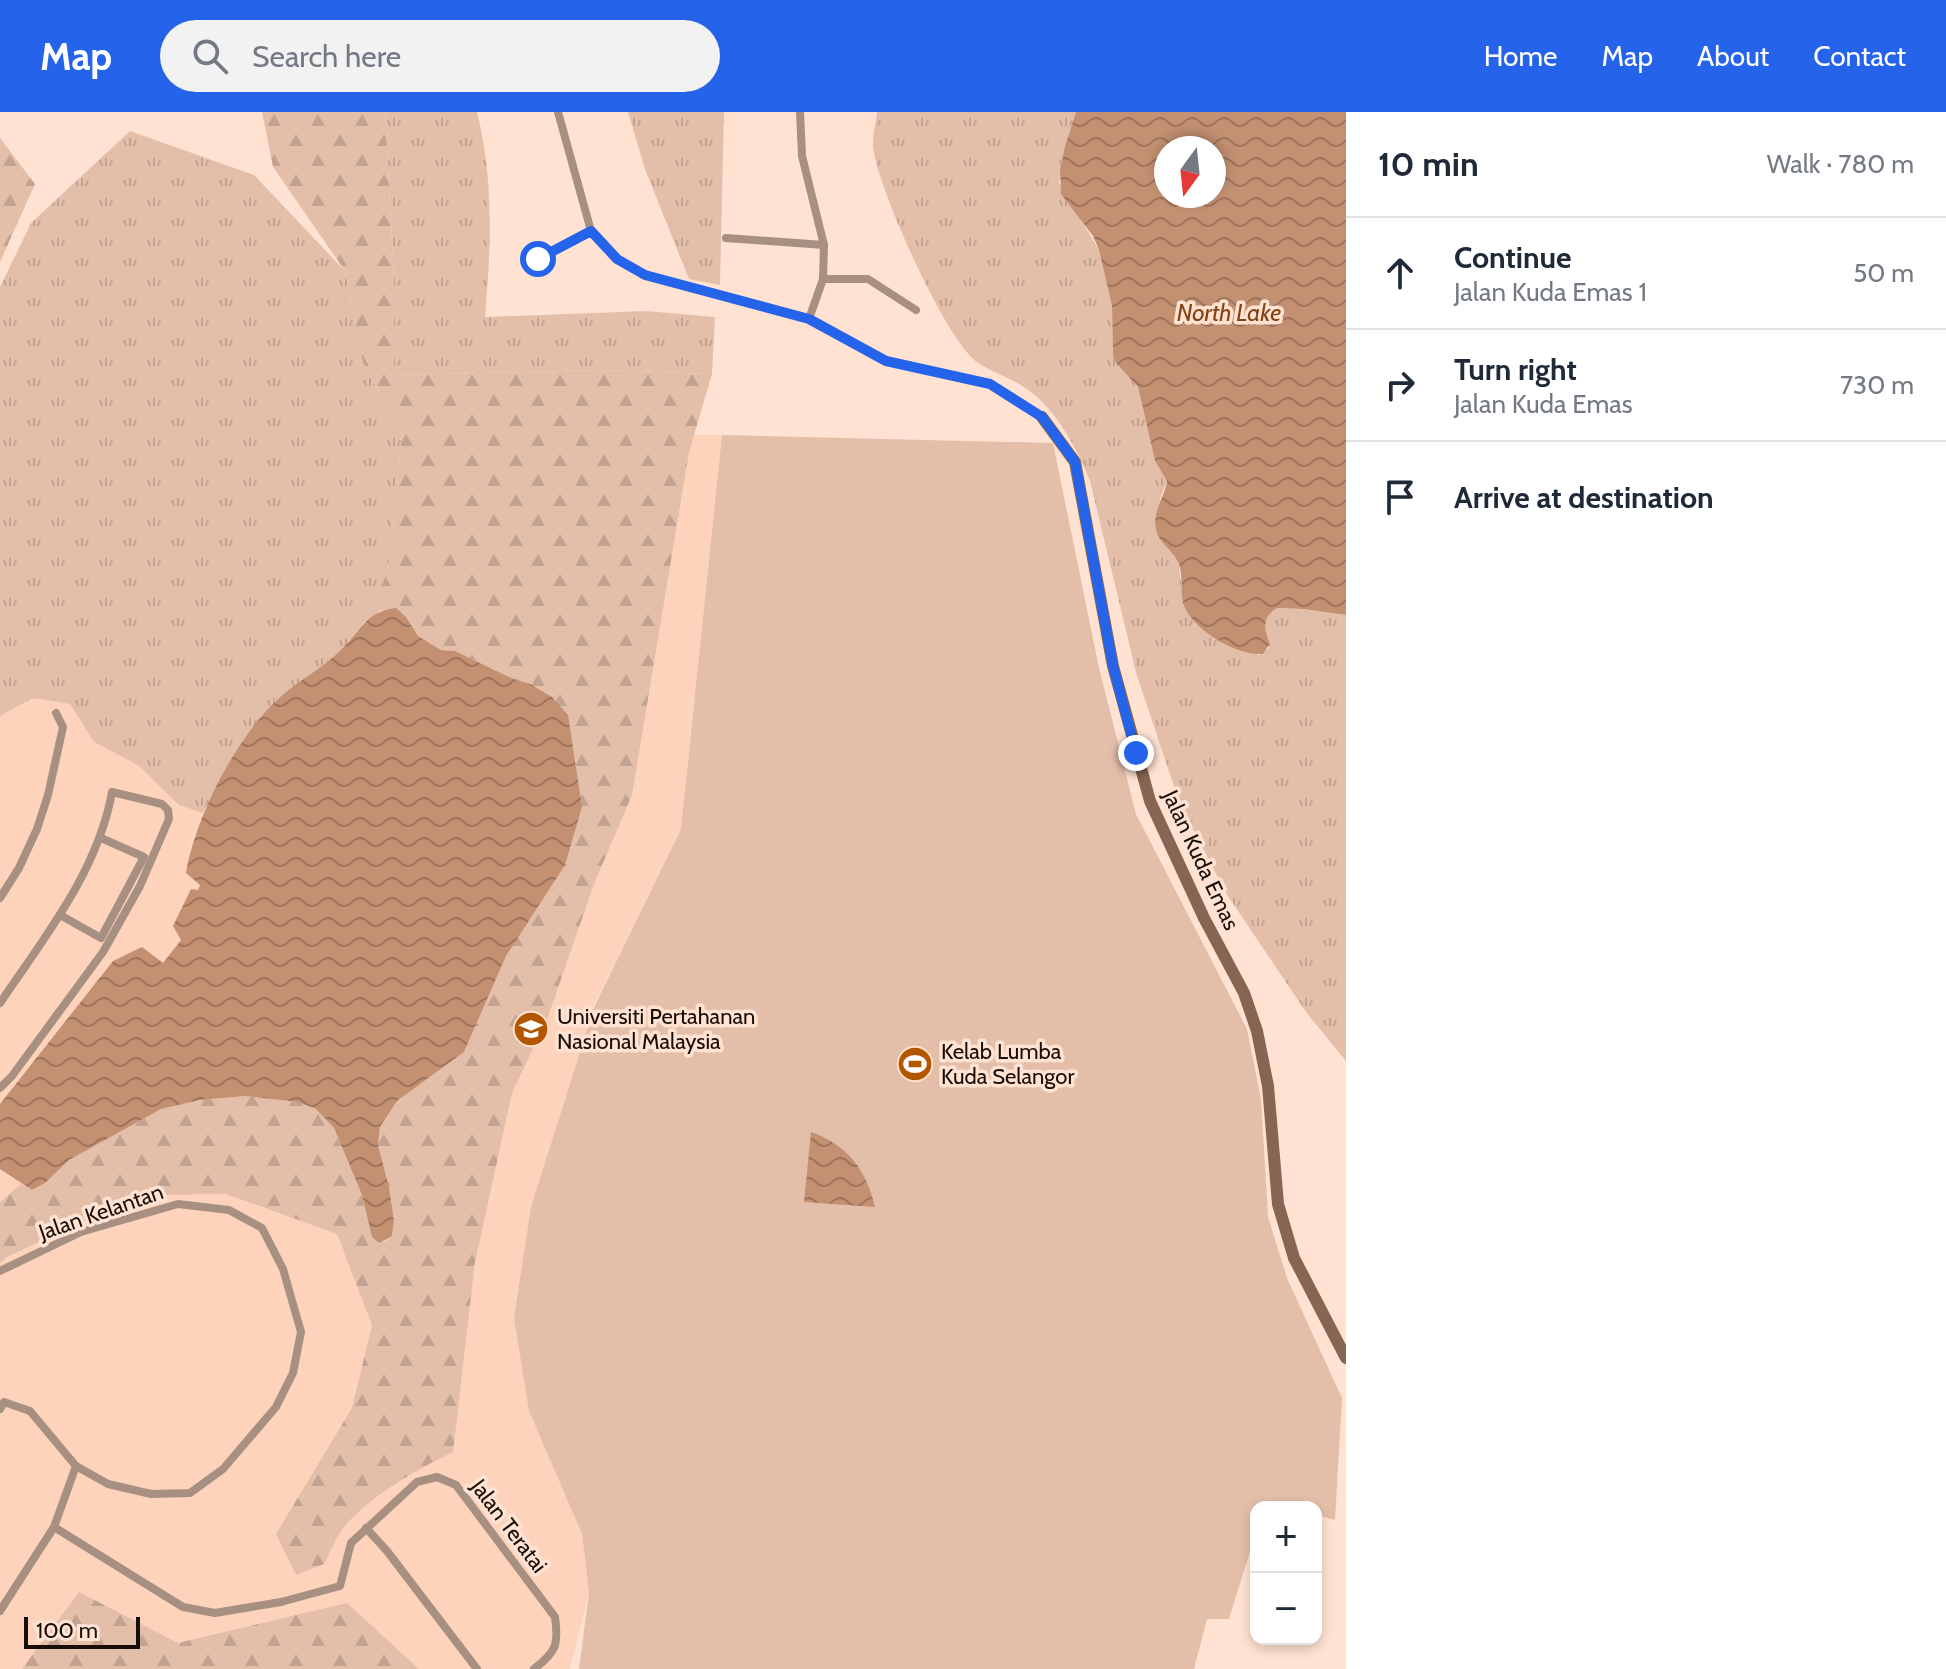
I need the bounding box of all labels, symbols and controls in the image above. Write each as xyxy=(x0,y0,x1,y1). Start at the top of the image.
search box xyxy=(160,20,720,92)
text: Map xyxy=(40,33,112,80)
icon: search xyxy=(188,34,232,78)
text: Search here xyxy=(252,38,401,75)
text: Home xyxy=(1484,39,1557,73)
text: Map xyxy=(1601,39,1653,73)
text: About xyxy=(1697,39,1769,73)
text: Contact xyxy=(1813,39,1906,73)
north arrow xyxy=(1154,136,1226,208)
text: 10 min xyxy=(1378,143,1479,185)
text: Walk · 780 m xyxy=(1767,148,1914,180)
text: Continue xyxy=(1454,239,1571,276)
route start xyxy=(520,241,556,277)
icon: ahead xyxy=(1378,251,1422,295)
text: 50 m xyxy=(1853,257,1914,289)
text: Jalan Kuda Emas 1 xyxy=(1454,276,1647,308)
water label: North Lake xyxy=(1177,298,1281,327)
text: Turn right xyxy=(1454,351,1577,388)
icon: right xyxy=(1378,363,1422,407)
text: 730 m xyxy=(1840,369,1914,401)
text: Jalan Kuda Emas xyxy=(1454,388,1633,420)
icon: arrive xyxy=(1378,475,1422,519)
text: Arrive at destination xyxy=(1454,479,1714,516)
route end xyxy=(1118,735,1154,771)
street label: Jalan Kuda Emas xyxy=(1156,785,1245,934)
place label: Universiti Pertahanan Nasional Malaysia xyxy=(557,1003,755,1055)
school or university icon: Universiti Pertahanan Nasional Malaysia xyxy=(512,1010,550,1048)
place label: Kelab Lumba Kuda Selangor xyxy=(941,1038,1074,1090)
sports icon: Kelab Lumba Kuda Selangor xyxy=(896,1045,934,1083)
street label: Jalan Kelantan xyxy=(34,1178,167,1246)
street label: Jalan Teratai xyxy=(465,1473,553,1578)
map controls xyxy=(1250,1501,1322,1645)
button: + xyxy=(1250,1501,1322,1573)
button: − xyxy=(1250,1573,1322,1645)
scale bar xyxy=(24,1613,140,1649)
text: 100 m xyxy=(36,1617,98,1644)

